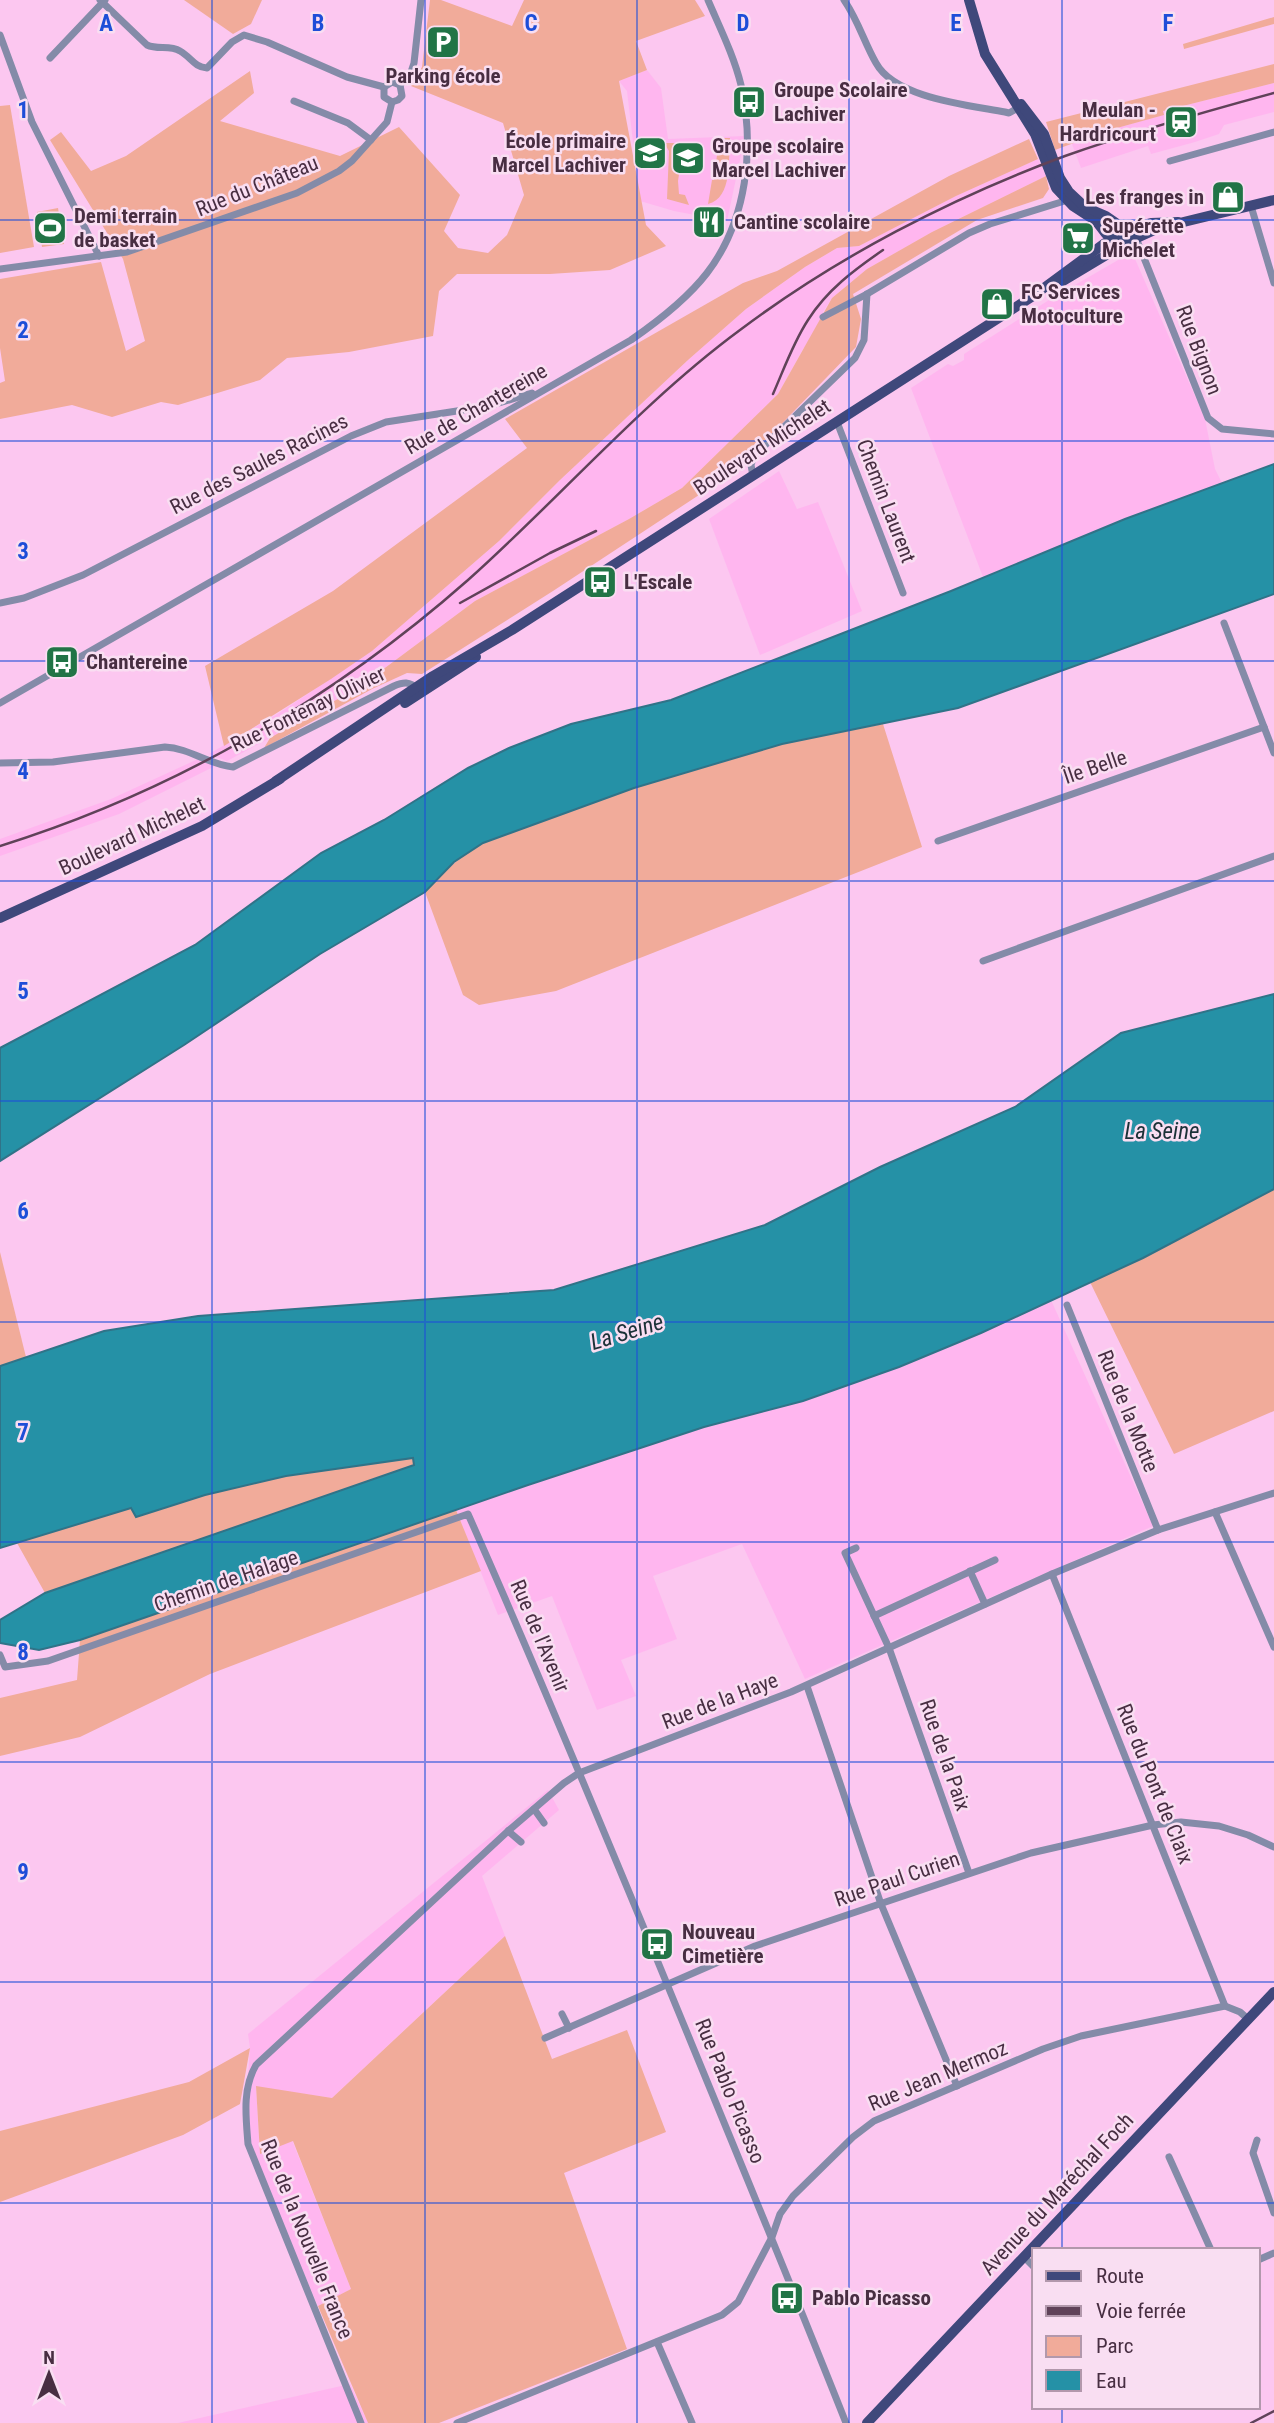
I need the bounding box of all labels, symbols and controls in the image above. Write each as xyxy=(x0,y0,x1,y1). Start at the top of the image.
text: A xyxy=(99,10,113,37)
text: B xyxy=(312,10,324,37)
text: C xyxy=(524,10,538,37)
text: D xyxy=(737,10,750,37)
text: E xyxy=(950,10,962,37)
text: F xyxy=(1163,10,1174,37)
parking icon: Parking école xyxy=(424,23,462,61)
place label: Parking école xyxy=(385,64,501,88)
place label: Groupe Scolaire Lachiver xyxy=(774,78,908,126)
bus stop icon: Groupe Scolaire Lachiver xyxy=(730,83,768,121)
text: 1 xyxy=(17,97,29,124)
place label: Meulan - Hardricourt xyxy=(1059,98,1156,146)
station icon: Meulan - Hardricourt xyxy=(1162,103,1200,141)
place label: École primaire Marcel Lachiver xyxy=(492,129,626,177)
school or university icon: École primaire Marcel Lachiver xyxy=(631,134,669,172)
place label: Groupe scolaire Marcel Lachiver xyxy=(712,134,846,182)
school or university icon: Groupe scolaire Marcel Lachiver xyxy=(669,139,707,177)
street label: Rue du Château xyxy=(192,151,322,221)
shop icon: Les franges in xyxy=(1209,178,1247,216)
place label: Les franges in xyxy=(1085,185,1204,209)
restaurant icon: Cantine scolaire xyxy=(690,203,728,241)
place label: Demi terrain de basket xyxy=(74,204,177,252)
sports icon: Demi terrain de basket xyxy=(31,209,69,247)
place label: Cantine scolaire xyxy=(734,210,870,234)
place label: Supérette Michelet xyxy=(1102,214,1184,262)
supermarket icon: Supérette Michelet xyxy=(1059,219,1097,257)
place label: FC Services Motoculture xyxy=(1021,280,1123,328)
shop icon: FC Services Motoculture xyxy=(978,285,1016,323)
street label: Rue Bignon xyxy=(1171,302,1227,398)
text: 2 xyxy=(17,317,29,344)
street label: Rue de Chantereine xyxy=(401,358,552,459)
street label: Boulevard Michelet xyxy=(689,394,835,500)
street label: Rue des Saules Racines xyxy=(166,409,352,519)
street label: Chemin Laurent xyxy=(851,436,921,566)
text: 3 xyxy=(17,538,29,565)
bus stop icon: L'Escale xyxy=(581,563,619,601)
place label: L'Escale xyxy=(624,570,692,594)
bus stop icon: Chantereine xyxy=(43,643,81,681)
place label: Chantereine xyxy=(86,650,188,674)
street label: Rue Fontenay Olivier xyxy=(227,661,389,757)
street label: Île Belle xyxy=(1059,745,1130,789)
text: 4 xyxy=(17,758,29,785)
street label: Boulevard Michelet xyxy=(55,792,209,880)
text: 5 xyxy=(17,978,29,1005)
water label: La Seine xyxy=(1125,1118,1199,1145)
text: 6 xyxy=(17,1198,29,1225)
water label: La Seine xyxy=(587,1308,667,1356)
street label: Rue de la Motte xyxy=(1093,1347,1163,1476)
text: 7 xyxy=(17,1419,29,1446)
street label: Chemin de Halage xyxy=(151,1545,301,1617)
street label: Rue de l'Avenir xyxy=(506,1576,574,1696)
text: 8 xyxy=(17,1639,29,1666)
street label: Rue de la Haye xyxy=(659,1668,781,1734)
street label: Rue de la Paix xyxy=(915,1696,975,1814)
street label: Rue du Pont de Claix xyxy=(1112,1700,1198,1868)
street label: Rue Paul Curien xyxy=(831,1846,963,1912)
text: 9 xyxy=(17,1859,29,1886)
place label: Nouveau Cimetière xyxy=(682,1920,763,1968)
bus stop icon: Nouveau Cimetière xyxy=(638,1925,676,1963)
street label: Rue Pablo Picasso xyxy=(690,2015,770,2167)
street label: Rue Jean Mermoz xyxy=(865,2036,1011,2116)
street label: Avenue du Maréchal Foch xyxy=(976,2108,1138,2280)
street label: Rue de la Nouvelle France xyxy=(256,2136,358,2342)
legend xyxy=(1032,2248,1260,2409)
text: Route xyxy=(1096,2264,1144,2288)
bus stop icon: Pablo Picasso xyxy=(768,2279,806,2317)
place label: Pablo Picasso xyxy=(812,2286,931,2310)
text: Voie ferrée xyxy=(1096,2299,1186,2323)
text: Parc xyxy=(1096,2334,1134,2358)
north arrow xyxy=(14,2339,84,2409)
text: N xyxy=(43,2346,55,2369)
text: Eau xyxy=(1096,2369,1127,2393)

